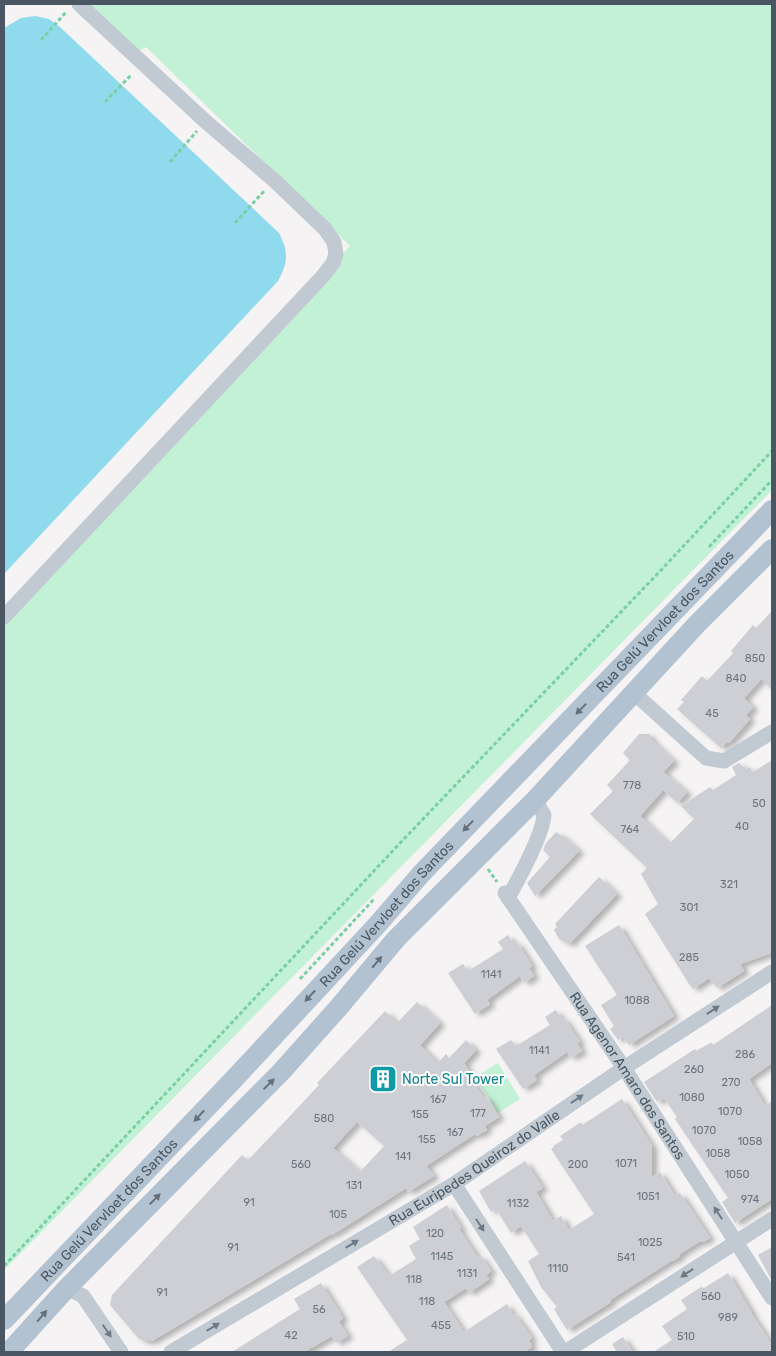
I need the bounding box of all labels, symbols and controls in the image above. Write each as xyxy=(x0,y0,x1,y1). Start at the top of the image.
street label: Rua Gelú Vervloet dos Santos xyxy=(592,546,737,696)
house number: 850 xyxy=(745,652,765,665)
house number: 840 xyxy=(726,672,746,685)
one-way arrow xyxy=(575,703,587,715)
house number: 45 xyxy=(705,707,719,720)
house number: 778 xyxy=(623,779,641,792)
house number: 50 xyxy=(752,797,766,810)
one-way arrow xyxy=(462,820,474,832)
house number: 40 xyxy=(735,820,749,833)
house number: 764 xyxy=(621,823,640,836)
street label: Rua Gelú Vervloet dos Santos xyxy=(316,837,457,990)
house number: 321 xyxy=(720,878,738,891)
house number: 301 xyxy=(680,901,698,914)
house number: 285 xyxy=(679,951,699,964)
one-way arrow xyxy=(371,957,383,969)
house number: 1141 xyxy=(481,968,501,981)
street label: Rua Agenor Amaro dos Santos xyxy=(566,989,689,1163)
one-way arrow xyxy=(304,990,316,1002)
house number: 1088 xyxy=(624,994,650,1007)
one-way arrow xyxy=(707,1006,720,1015)
house number: 1141 xyxy=(529,1044,549,1057)
house number: 286 xyxy=(735,1048,755,1061)
house number: 260 xyxy=(684,1063,704,1076)
building icon: Norte Sul Tower xyxy=(368,1064,398,1094)
place label: Norte Sul Tower xyxy=(402,1071,505,1088)
house number: 270 xyxy=(721,1076,741,1089)
one-way arrow xyxy=(263,1078,275,1090)
house number: 1080 xyxy=(679,1091,705,1104)
house number: 167 xyxy=(430,1093,447,1106)
one-way arrow xyxy=(571,1095,584,1104)
house number: 1070 xyxy=(718,1105,742,1118)
street label: Rua Euripedes Queiroz do Valle xyxy=(386,1106,563,1229)
house number: 177 xyxy=(470,1107,486,1120)
house number: 155 xyxy=(411,1108,429,1121)
one-way arrow xyxy=(193,1109,205,1121)
house number: 580 xyxy=(314,1112,334,1125)
house number: 1070 xyxy=(692,1124,716,1137)
house number: 167 xyxy=(447,1126,464,1139)
house number: 155 xyxy=(418,1133,436,1146)
street label: Rua Gelú Vervloet dos Santos xyxy=(37,1135,181,1285)
house number: 1058 xyxy=(737,1135,763,1148)
house number: 1058 xyxy=(705,1147,731,1160)
house number: 141 xyxy=(395,1150,411,1163)
house number: 1071 xyxy=(615,1157,637,1170)
house number: 560 xyxy=(291,1158,311,1171)
house number: 200 xyxy=(568,1158,588,1171)
house number: 1050 xyxy=(724,1168,750,1181)
house number: 131 xyxy=(346,1179,362,1192)
house number: 1051 xyxy=(637,1190,659,1203)
one-way arrow xyxy=(148,1193,160,1205)
house number: 974 xyxy=(741,1193,759,1206)
house number: 91 xyxy=(243,1196,255,1209)
house number: 1132 xyxy=(507,1197,529,1210)
one-way arrow xyxy=(713,1206,722,1219)
house number: 105 xyxy=(329,1208,348,1221)
one-way arrow xyxy=(475,1218,485,1231)
house number: 120 xyxy=(426,1227,444,1240)
house number: 1025 xyxy=(638,1236,663,1249)
one-way arrow xyxy=(345,1240,360,1248)
house number: 91 xyxy=(227,1241,239,1254)
house number: 1145 xyxy=(431,1250,454,1263)
house number: 541 xyxy=(617,1251,635,1264)
house number: 1110 xyxy=(547,1262,569,1275)
house number: 1131 xyxy=(457,1267,477,1280)
one-way arrow xyxy=(680,1269,694,1278)
house number: 118 xyxy=(406,1273,422,1286)
house number: 91 xyxy=(156,1286,168,1299)
house number: 560 xyxy=(701,1290,721,1303)
house number: 118 xyxy=(419,1295,435,1308)
house number: 56 xyxy=(312,1303,326,1316)
one-way arrow xyxy=(37,1310,48,1323)
house number: 989 xyxy=(718,1311,738,1324)
house number: 455 xyxy=(431,1319,451,1332)
one-way arrow xyxy=(206,1323,219,1332)
one-way arrow xyxy=(102,1324,112,1338)
house number: 42 xyxy=(284,1329,298,1342)
house number: 510 xyxy=(677,1330,695,1343)

